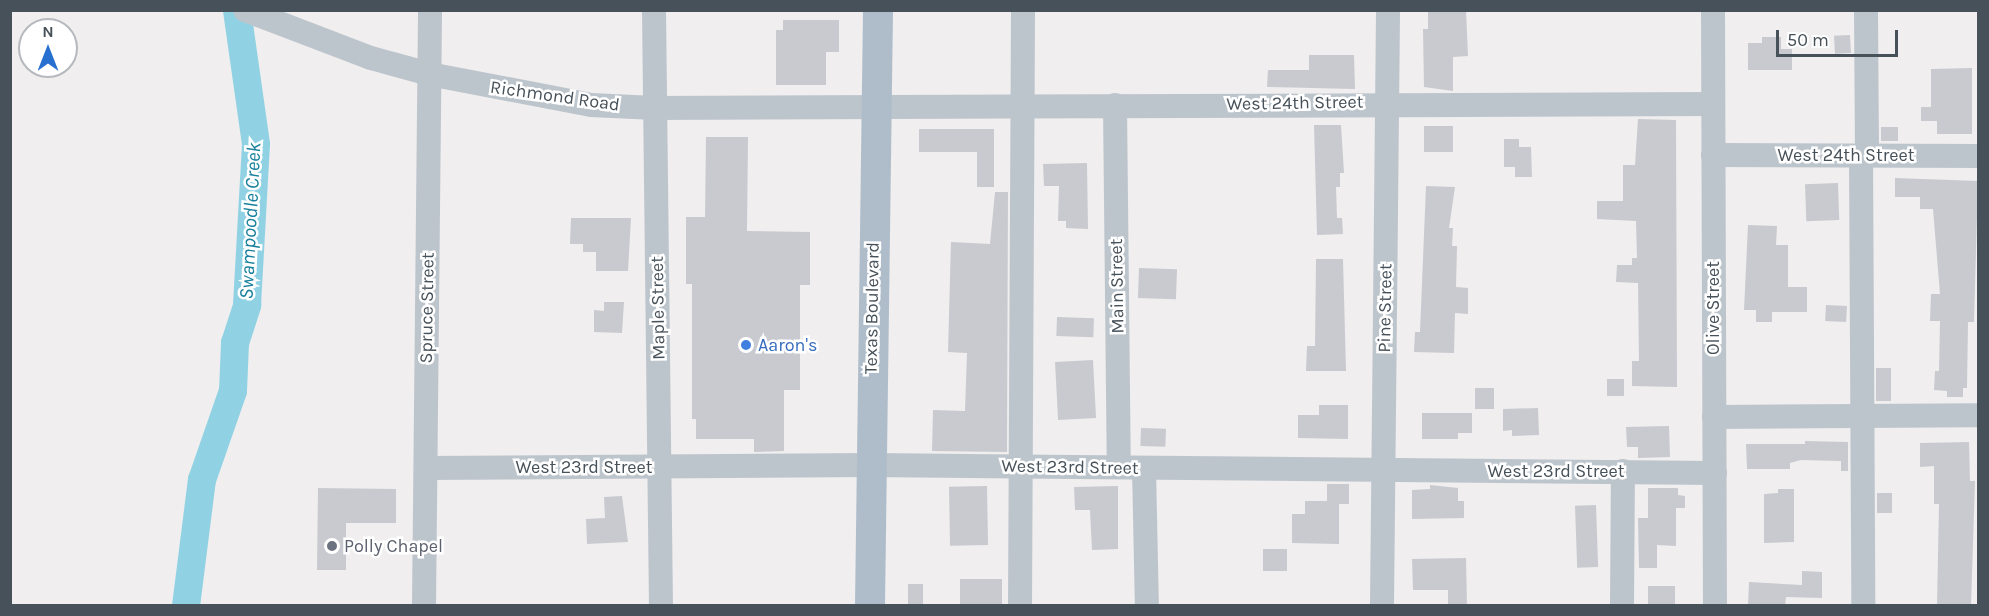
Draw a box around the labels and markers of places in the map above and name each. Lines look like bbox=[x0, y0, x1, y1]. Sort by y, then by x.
place label: Aaron's bbox=[758, 334, 817, 356]
marker: Aaron's bbox=[739, 338, 753, 352]
place label: Polly Chapel bbox=[344, 535, 443, 557]
marker: Polly Chapel bbox=[325, 539, 339, 553]

